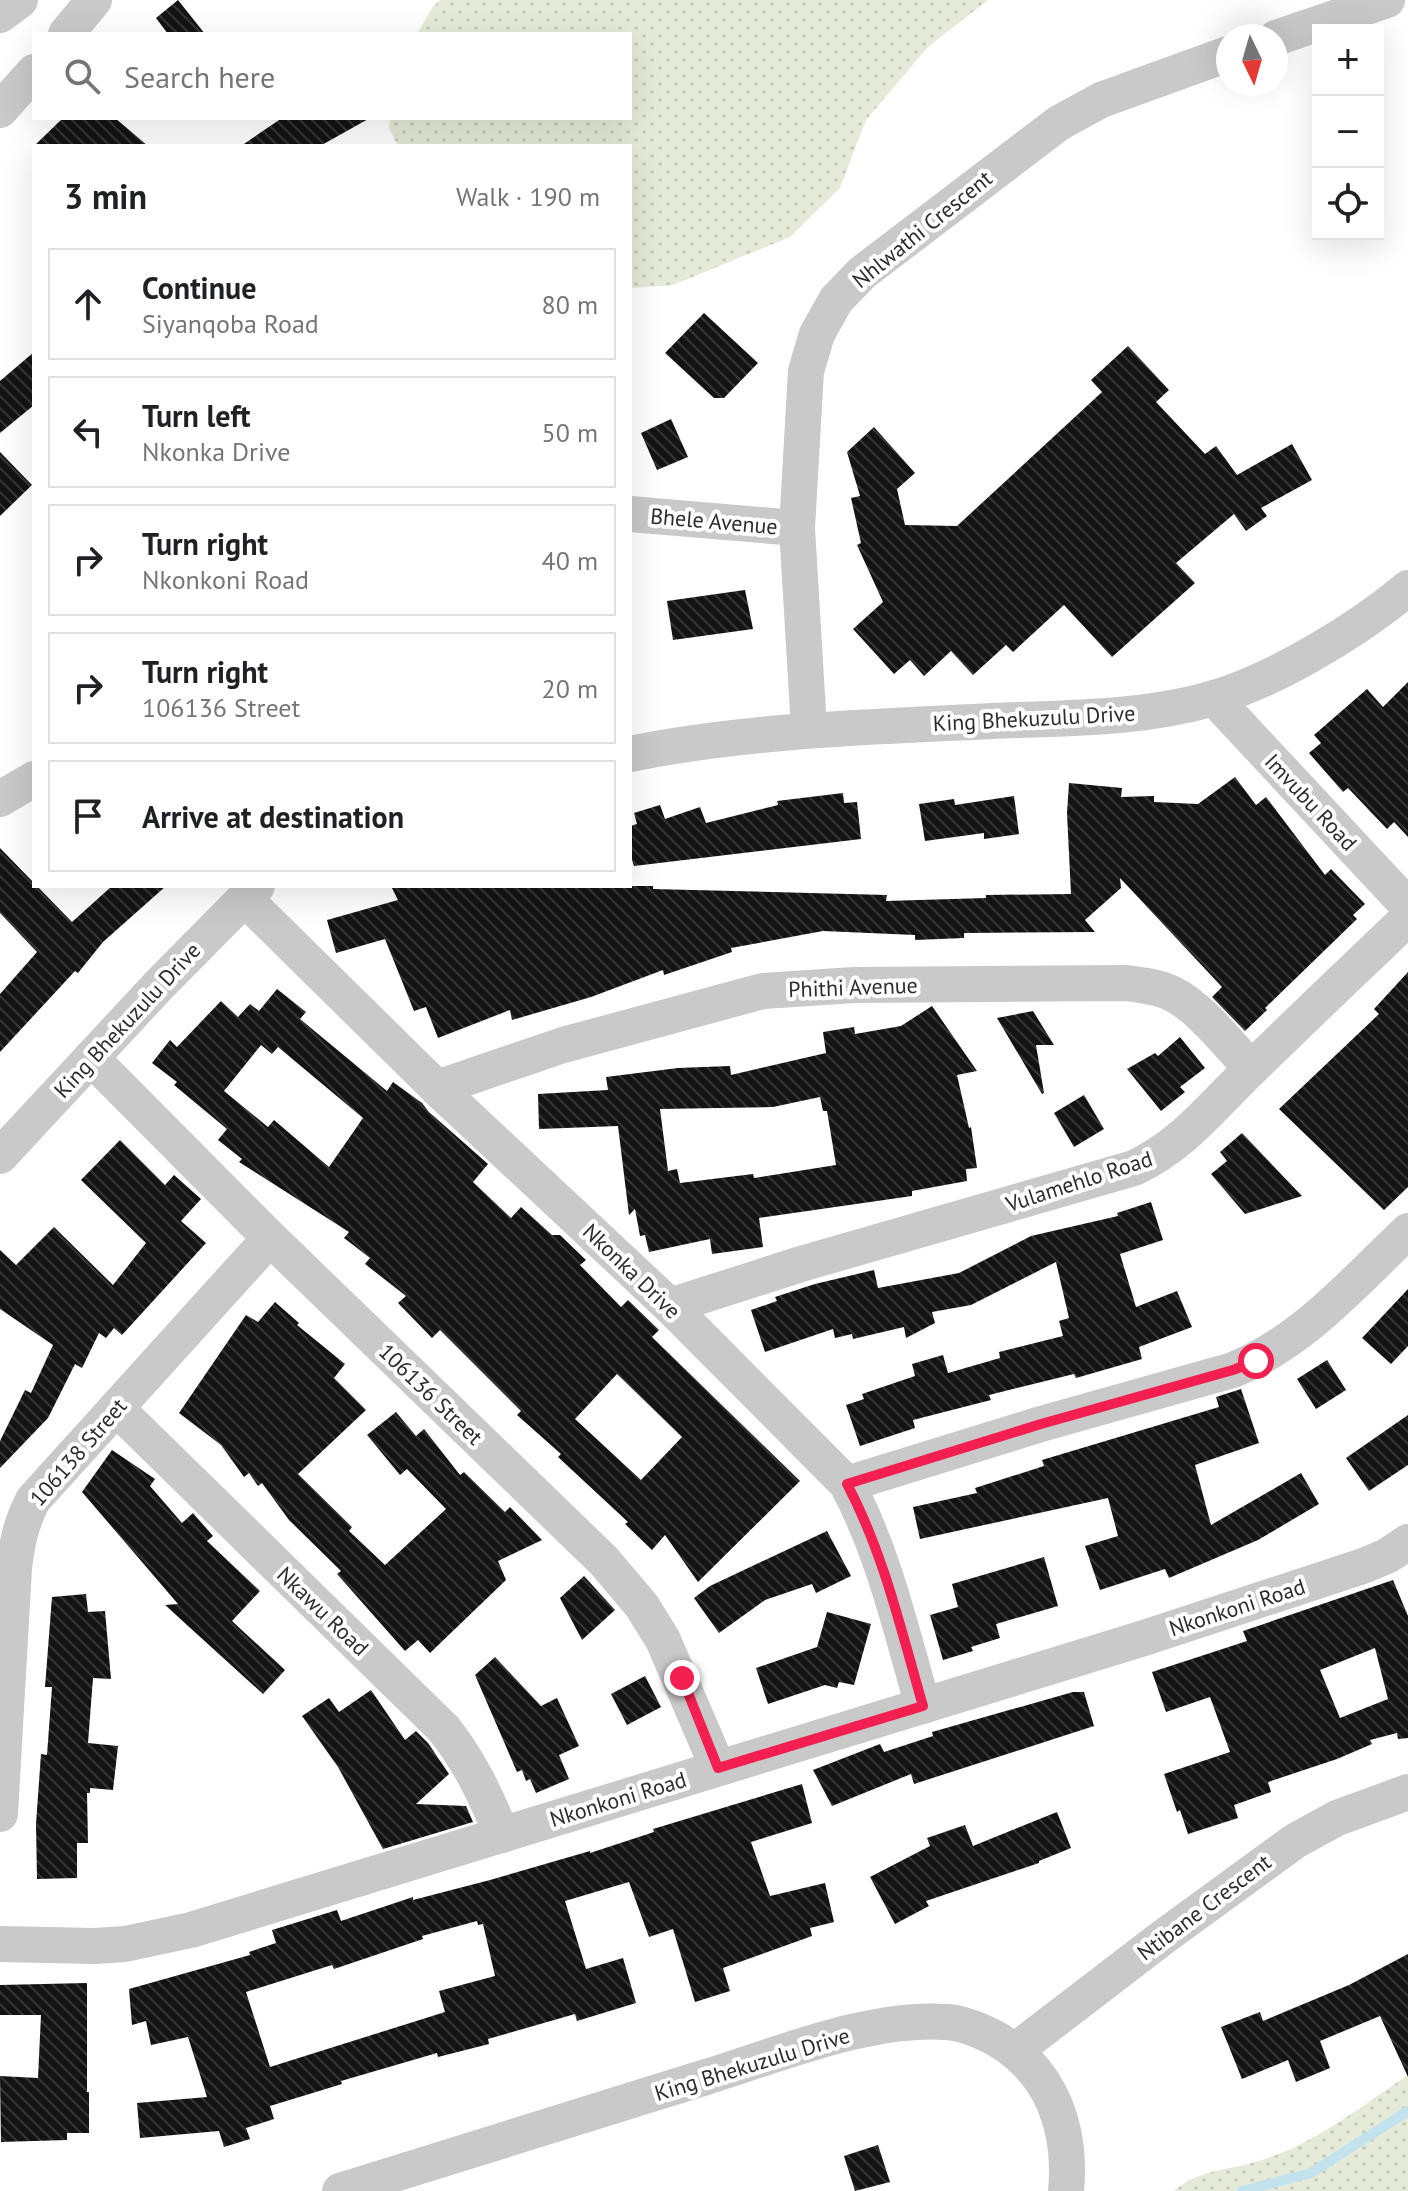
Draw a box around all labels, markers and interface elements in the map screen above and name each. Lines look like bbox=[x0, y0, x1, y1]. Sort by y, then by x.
north arrow bbox=[1216, 24, 1288, 96]
map controls bbox=[1312, 24, 1384, 240]
button: + bbox=[1312, 24, 1384, 96]
search box bbox=[32, 32, 632, 120]
icon: search bbox=[60, 54, 104, 98]
text: Search here bbox=[124, 57, 275, 96]
button: − bbox=[1312, 96, 1384, 168]
street label: Nhlwathi Crescent bbox=[846, 164, 998, 294]
button: locate bbox=[1312, 168, 1384, 240]
text: 3 min bbox=[64, 174, 147, 218]
text: Walk · 190 m bbox=[456, 180, 600, 213]
text: Continue bbox=[142, 268, 256, 307]
icon: ahead bbox=[66, 282, 110, 326]
text: 80 m bbox=[542, 288, 598, 321]
text: Siyanqoba Road bbox=[142, 307, 319, 340]
text: Turn left bbox=[142, 396, 250, 435]
icon: left bbox=[66, 410, 110, 454]
text: 50 m bbox=[542, 416, 598, 449]
text: Nkonka Drive bbox=[142, 435, 290, 468]
street label: Bhele Avenue bbox=[649, 501, 779, 541]
text: Turn right bbox=[142, 524, 268, 563]
icon: right bbox=[66, 538, 110, 582]
text: 40 m bbox=[542, 544, 598, 577]
text: Nkonkoni Road bbox=[142, 563, 309, 596]
text: Turn right bbox=[142, 652, 268, 691]
icon: right bbox=[66, 666, 110, 710]
text: 20 m bbox=[542, 672, 598, 705]
text: 106136 Street bbox=[142, 691, 300, 724]
street label: King Bhekuzulu Drive bbox=[932, 699, 1136, 737]
street label: Imvubu Road bbox=[1259, 748, 1363, 856]
icon: arrive bbox=[66, 794, 110, 838]
text: Arrive at destination bbox=[142, 797, 404, 836]
street label: King Bhekuzulu Drive bbox=[48, 936, 206, 1104]
street label: Phithi Avenue bbox=[788, 971, 918, 1003]
street label: Vulamehlo Road bbox=[1001, 1144, 1156, 1218]
street label: Nkonka Drive bbox=[577, 1217, 687, 1325]
street label: 106136 Street bbox=[373, 1337, 489, 1451]
route start bbox=[1238, 1343, 1274, 1379]
street label: 106138 Street bbox=[23, 1392, 133, 1512]
street label: Nkawu Road bbox=[271, 1560, 375, 1662]
street label: Nkonkoni Road bbox=[1165, 1572, 1309, 1642]
route end bbox=[664, 1660, 700, 1696]
street label: Nkonkoni Road bbox=[546, 1765, 690, 1833]
street label: Ntibane Crescent bbox=[1132, 1847, 1277, 1966]
street label: King Bhekuzulu Drive bbox=[651, 2021, 853, 2107]

